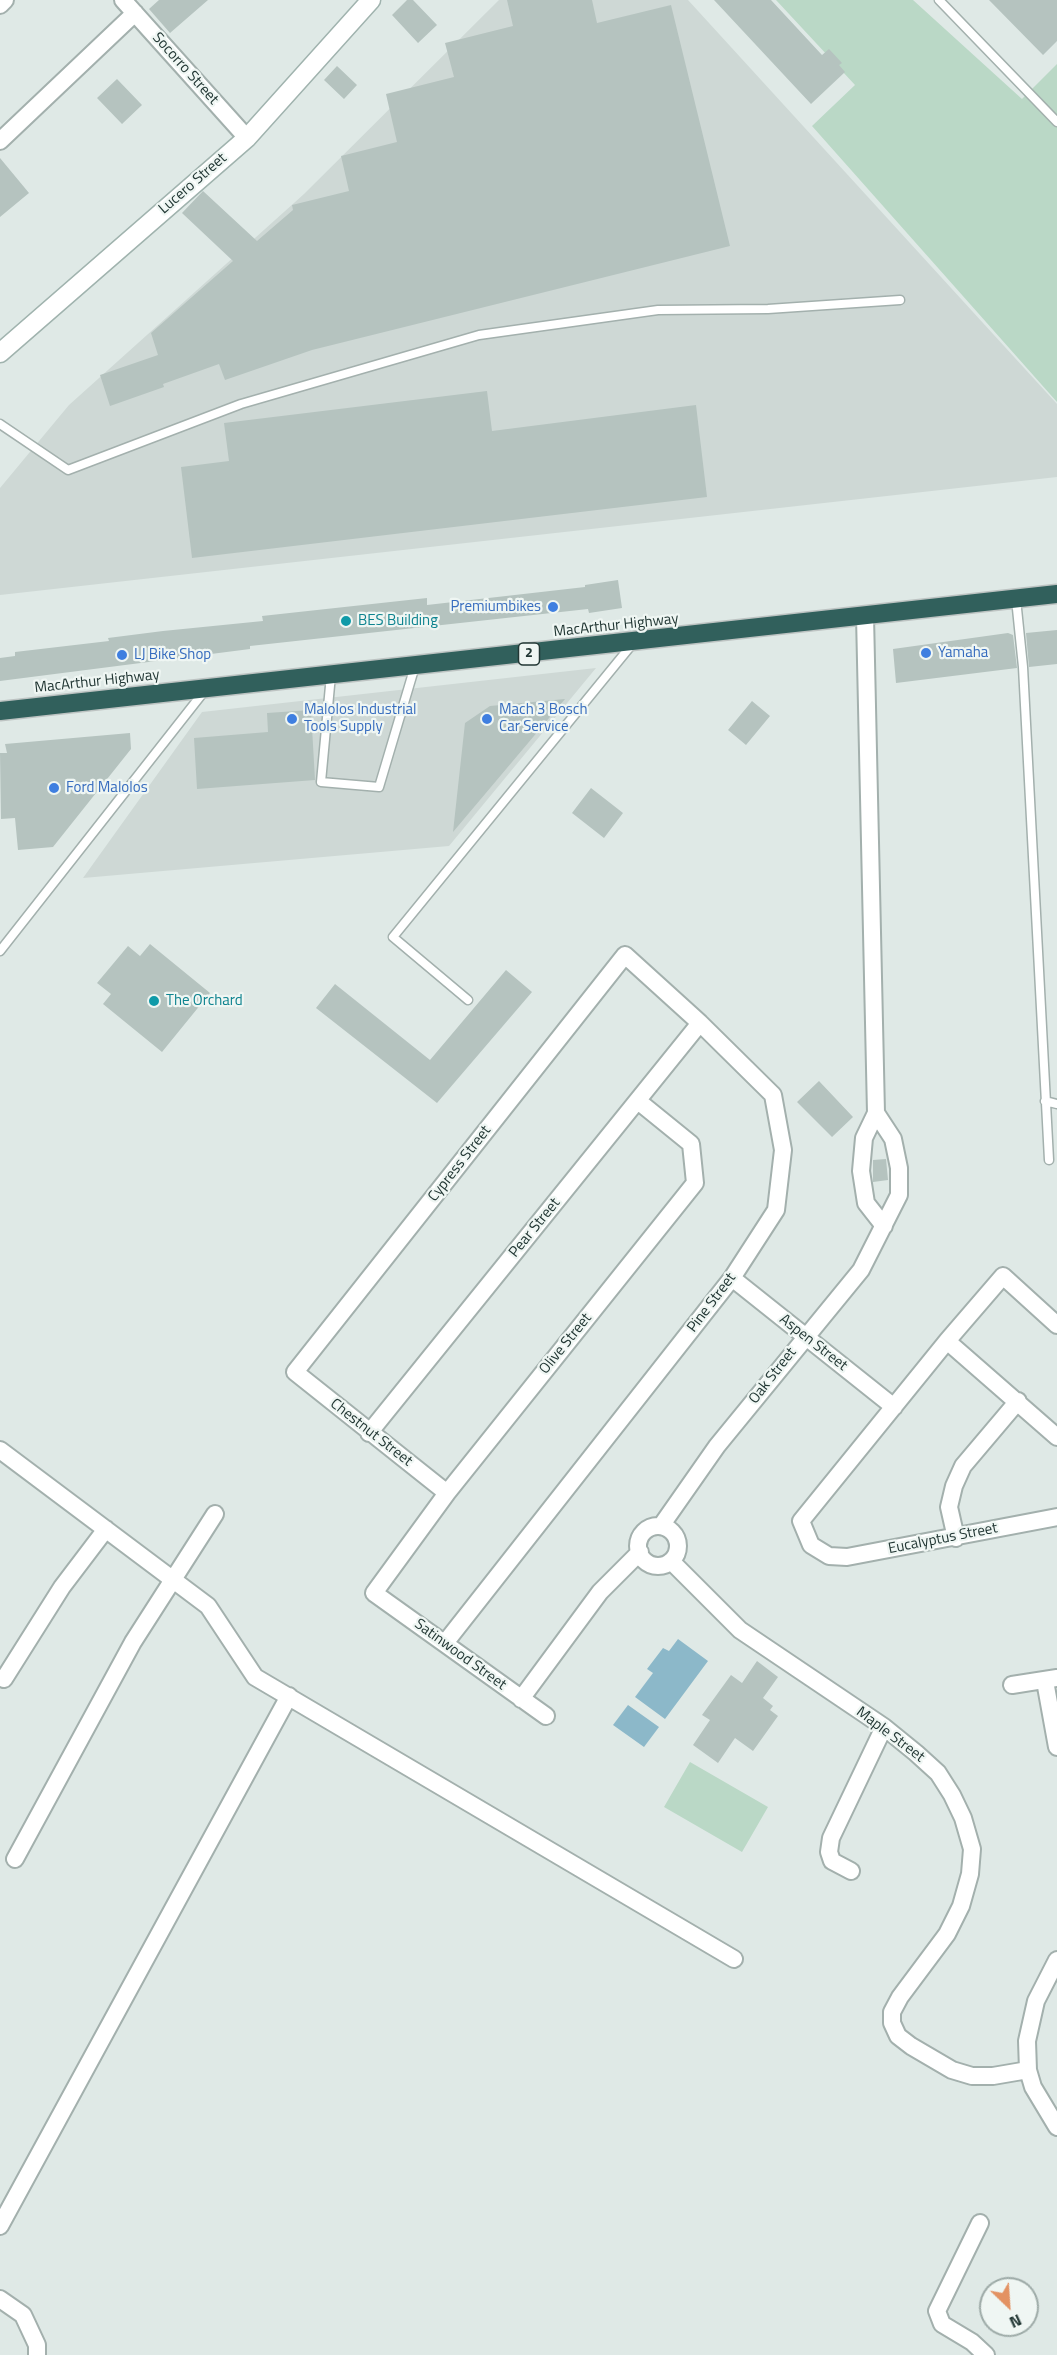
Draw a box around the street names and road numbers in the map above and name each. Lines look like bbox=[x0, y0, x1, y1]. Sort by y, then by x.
street label: Socorro Street bbox=[148, 29, 222, 109]
street label: Lucero Street bbox=[155, 150, 231, 218]
street label: MacArthur Highway bbox=[553, 610, 679, 642]
road number: 2 bbox=[518, 643, 540, 665]
street label: MacArthur Highway bbox=[34, 666, 160, 698]
street label: Cypress Street bbox=[425, 1122, 495, 1206]
street label: Pear Street bbox=[506, 1195, 564, 1261]
street label: Pine Street bbox=[684, 1270, 740, 1336]
street label: Olive Street bbox=[536, 1310, 596, 1378]
street label: Aspen Street bbox=[775, 1311, 851, 1375]
street label: Oak Street bbox=[745, 1344, 801, 1408]
street label: Chestnut Street bbox=[326, 1395, 416, 1471]
street label: Eucalyptus Street bbox=[887, 1520, 999, 1558]
street label: Satinwood Street bbox=[411, 1616, 509, 1694]
street label: Maple Street bbox=[852, 1703, 928, 1767]

